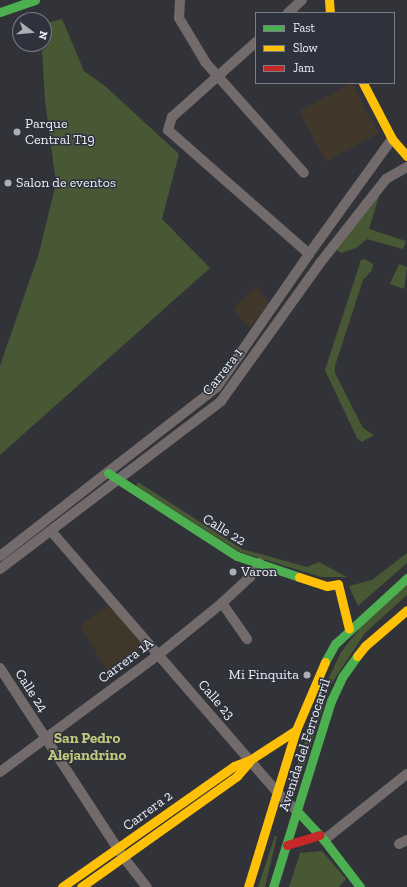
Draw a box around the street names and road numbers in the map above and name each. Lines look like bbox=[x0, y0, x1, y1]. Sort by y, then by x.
street label: Carrera 1 bbox=[199, 345, 247, 399]
street label: Calle 22 bbox=[199, 511, 249, 549]
street label: Carrera 1A bbox=[95, 635, 157, 687]
street label: Calle 24 bbox=[11, 666, 51, 716]
street label: Calle 23 bbox=[194, 677, 238, 723]
street label: Avenida del Ferrocarril bbox=[276, 677, 334, 813]
street label: Carrera 2 bbox=[120, 787, 176, 835]

